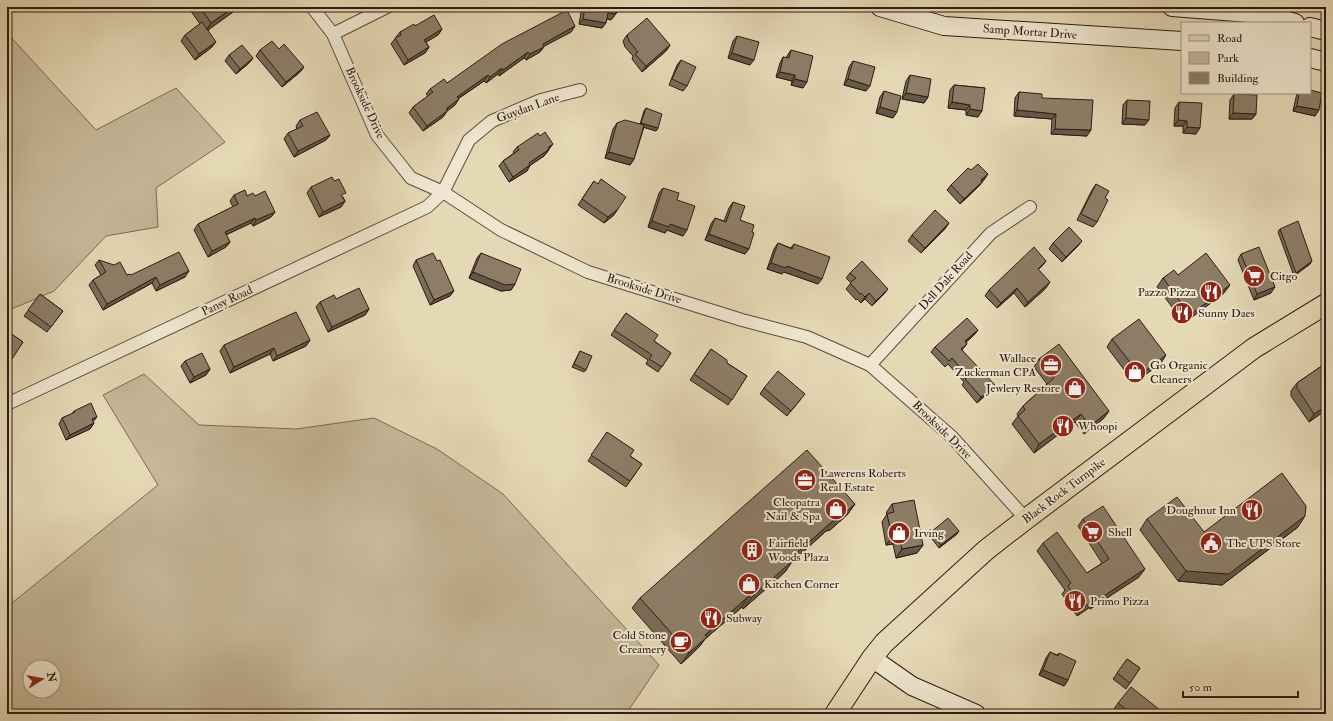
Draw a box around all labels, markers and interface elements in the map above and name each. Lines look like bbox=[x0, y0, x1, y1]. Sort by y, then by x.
street label: Samp Mortar Drive bbox=[982, 21, 1078, 43]
legend bbox=[1181, 22, 1311, 94]
text: Road bbox=[1217, 31, 1242, 46]
text: Park bbox=[1217, 51, 1239, 66]
street label: Brookside Drive bbox=[342, 65, 388, 141]
text: Building bbox=[1217, 71, 1260, 86]
street label: Guydan Lane bbox=[495, 90, 561, 126]
street label: Dell Dale Road bbox=[916, 248, 976, 313]
supermarket icon: Citgo bbox=[1241, 263, 1267, 289]
place label: Citgo bbox=[1270, 269, 1298, 284]
street label: Brookside Drive bbox=[605, 270, 683, 308]
restaurant icon: Pazzo Pizza bbox=[1198, 279, 1224, 305]
street label: Pansy Road bbox=[199, 283, 255, 319]
place label: Pazzo Pizza bbox=[1138, 285, 1197, 300]
restaurant icon: Sunny Daes bbox=[1169, 300, 1195, 326]
place label: Sunny Daes bbox=[1198, 306, 1255, 321]
place label: Wallace Zuckerman CPA bbox=[955, 351, 1036, 380]
office icon: Wallace Zuckerman CPA bbox=[1038, 352, 1064, 378]
place label: Go Organic Cleaners bbox=[1150, 358, 1208, 387]
shop icon: Go Organic Cleaners bbox=[1122, 359, 1148, 385]
shop icon: Jewlery Restore bbox=[1062, 375, 1088, 401]
place label: Jewlery Restore bbox=[985, 381, 1060, 396]
street label: Brookside Drive bbox=[909, 398, 975, 462]
restaurant icon: Whoopi bbox=[1050, 413, 1076, 439]
place label: Whoopi bbox=[1077, 419, 1117, 434]
street label: Black Rock Turnpike bbox=[1019, 455, 1109, 527]
place label: Lawerens Roberts Real Estate bbox=[820, 466, 906, 495]
office icon: Lawerens Roberts Real Estate bbox=[792, 467, 818, 493]
place label: Cleopatra Nail & Spa bbox=[766, 495, 821, 524]
shop icon: Cleopatra Nail & Spa bbox=[823, 496, 849, 522]
restaurant icon: Doughnut Inn bbox=[1239, 497, 1265, 523]
place label: Doughnut Inn bbox=[1166, 503, 1236, 518]
supermarket icon: Shell bbox=[1079, 519, 1105, 545]
shop icon: Irving bbox=[886, 520, 912, 546]
place label: Shell bbox=[1108, 525, 1132, 540]
place label: Irving bbox=[914, 526, 945, 541]
public building icon: The UPS Store bbox=[1198, 530, 1224, 556]
place label: Fairfield Woods Plaza bbox=[767, 536, 830, 565]
place label: The UPS Store bbox=[1226, 536, 1301, 551]
building icon: Fairfield Woods Plaza bbox=[739, 537, 765, 563]
shop icon: Kitchen Corner bbox=[736, 571, 762, 597]
place label: Kitchen Corner bbox=[764, 577, 839, 592]
restaurant icon: Primo Pizza bbox=[1062, 588, 1088, 614]
place label: Primo Pizza bbox=[1090, 594, 1150, 609]
restaurant icon: Subway bbox=[698, 605, 724, 631]
place label: Subway bbox=[726, 611, 763, 626]
place label: Cold Stone Creamery bbox=[613, 628, 667, 657]
cafe icon: Cold Stone Creamery bbox=[668, 629, 694, 655]
north arrow bbox=[22, 659, 62, 699]
text: N bbox=[44, 670, 59, 684]
scale bar bbox=[1183, 673, 1298, 699]
text: 50 m bbox=[1189, 680, 1213, 695]

